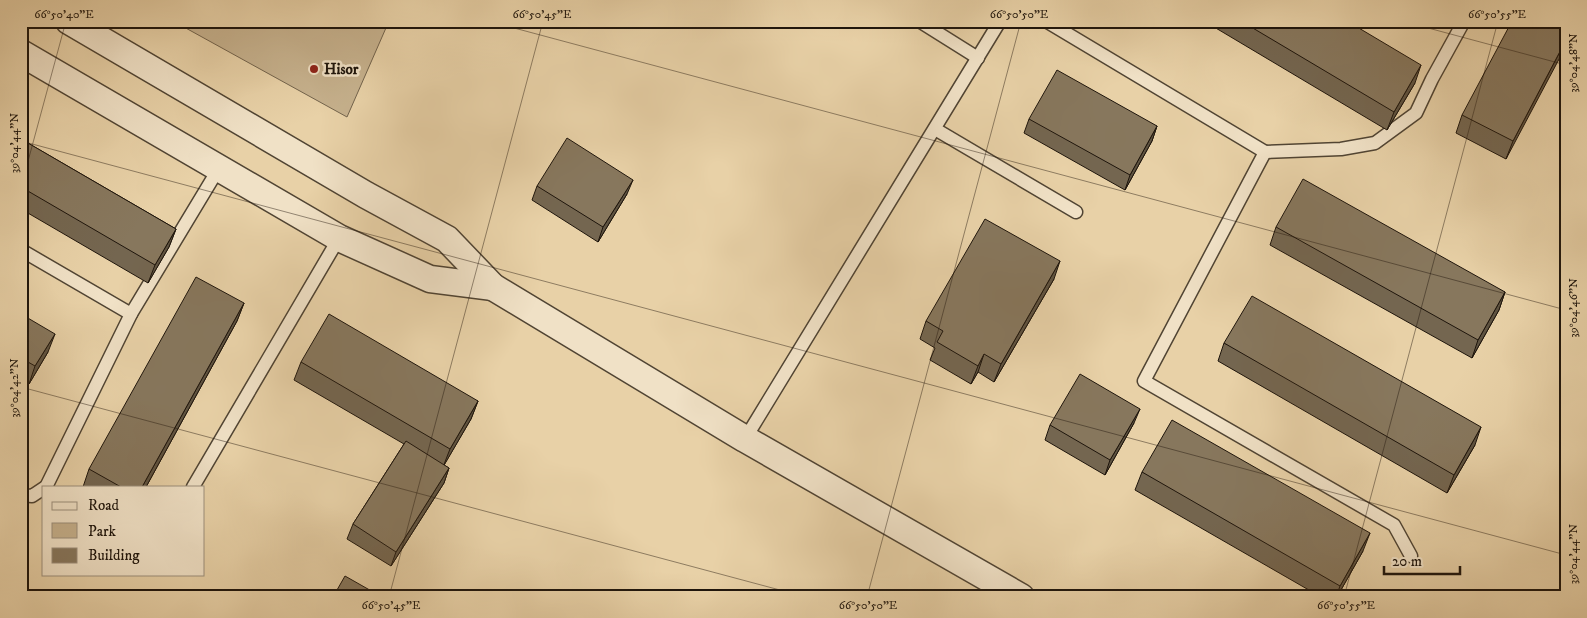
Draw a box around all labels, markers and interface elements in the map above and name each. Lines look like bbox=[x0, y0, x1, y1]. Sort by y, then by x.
text: 66°50'40"E bbox=[34, 7, 94, 22]
text: 66°50'45"E bbox=[512, 7, 572, 22]
text: 66°50'50"E bbox=[990, 7, 1049, 22]
text: 66°50'55"E bbox=[1468, 7, 1527, 22]
text: 39°04'48"N bbox=[1566, 33, 1581, 93]
place label: Hisor bbox=[324, 60, 359, 79]
marker: Hisor bbox=[308, 63, 320, 75]
text: 39°04'44"N bbox=[7, 113, 22, 173]
text: 39°04'46"N bbox=[1566, 278, 1581, 338]
text: 39°04'42"N bbox=[7, 358, 22, 418]
legend bbox=[42, 486, 205, 576]
text: Road bbox=[88, 496, 120, 515]
text: Park bbox=[88, 522, 117, 541]
text: 39°04'44"N bbox=[1566, 524, 1581, 584]
scale bar bbox=[1384, 543, 1461, 575]
text: Building bbox=[88, 546, 140, 565]
text: 20 m bbox=[1392, 552, 1422, 571]
text: 66°50'45"E bbox=[361, 598, 421, 613]
text: 66°50'50"E bbox=[839, 598, 898, 613]
text: 66°50'55"E bbox=[1317, 598, 1376, 613]

